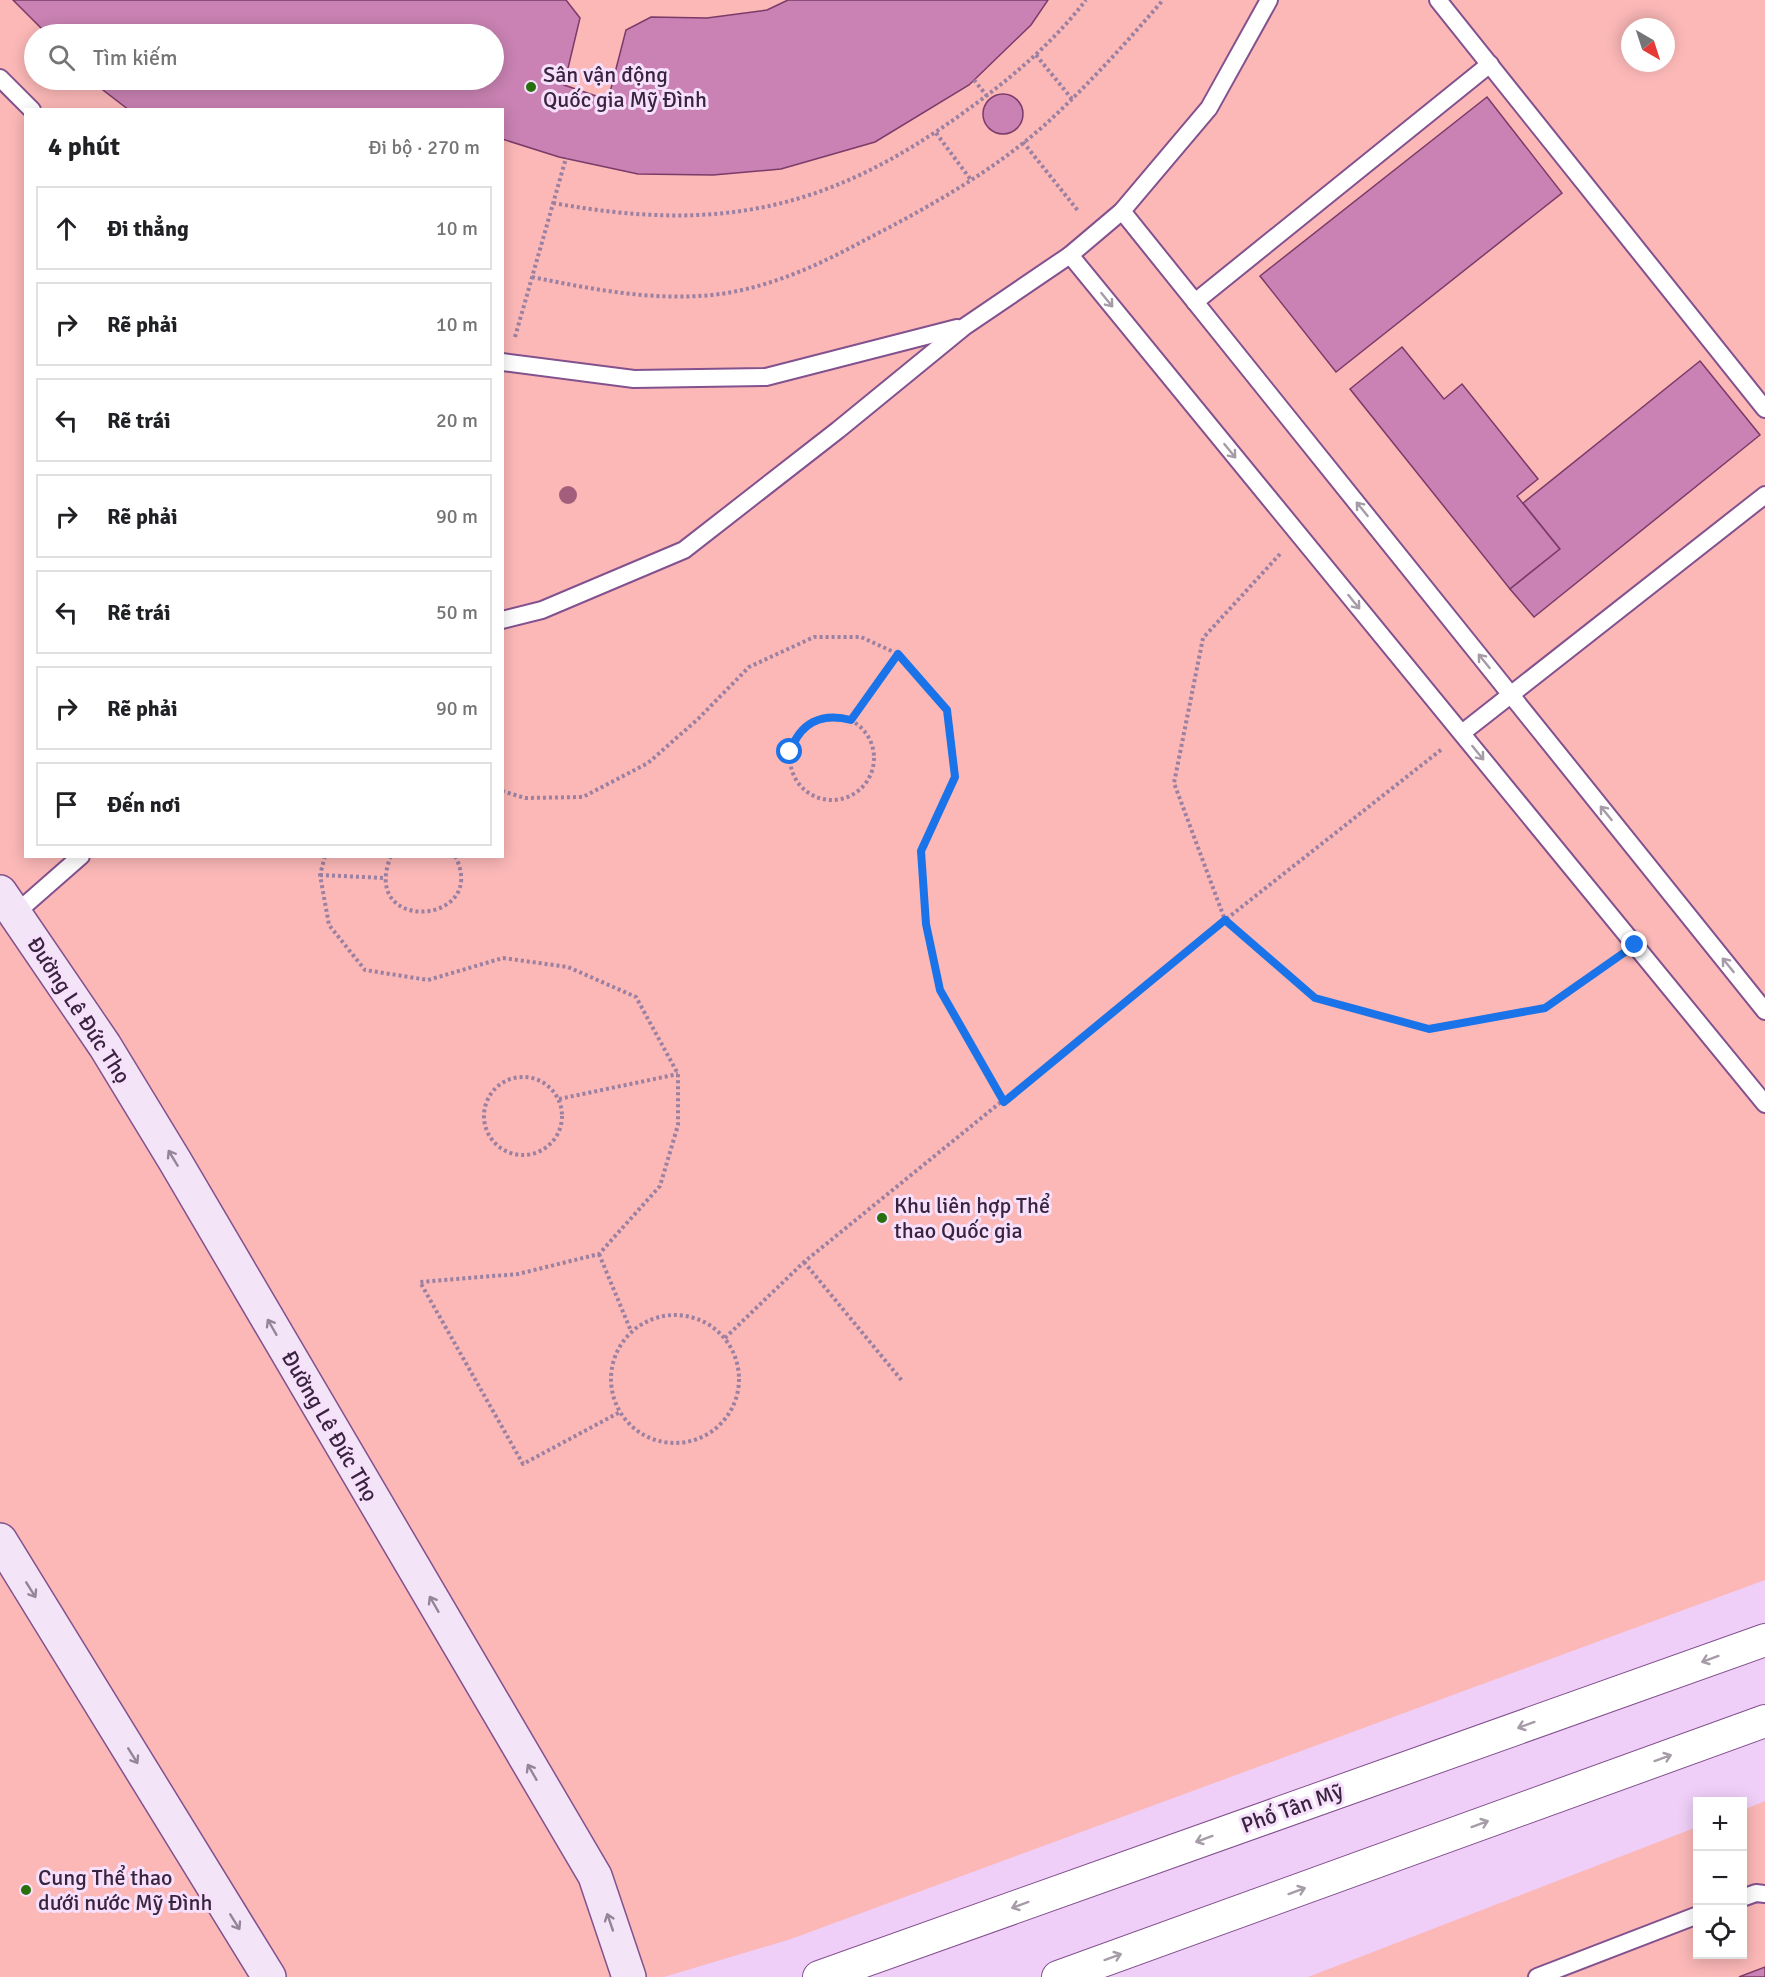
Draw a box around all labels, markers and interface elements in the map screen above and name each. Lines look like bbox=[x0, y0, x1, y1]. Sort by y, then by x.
north arrow bbox=[1621, 18, 1675, 72]
search box bbox=[24, 24, 504, 90]
icon: search bbox=[45, 41, 78, 74]
text: Tìm kiếm bbox=[93, 44, 178, 71]
place label: Sân vận động Quốc gia Mỹ Đình bbox=[543, 61, 707, 113]
marker: Sân vận động Quốc gia Mỹ Đình bbox=[524, 80, 538, 94]
text: 4 phút bbox=[48, 131, 120, 163]
text: Đi bộ · 270 m bbox=[368, 135, 480, 160]
icon: ahead bbox=[50, 212, 83, 245]
text: Đi thẳng bbox=[107, 215, 189, 242]
text: 10 m bbox=[436, 216, 478, 241]
one-way arrow bbox=[1100, 292, 1114, 307]
icon: right bbox=[50, 308, 83, 341]
text: Rẽ phải bbox=[107, 311, 178, 338]
text: 10 m bbox=[436, 312, 478, 337]
icon: left bbox=[50, 404, 83, 437]
text: Rẽ trái bbox=[107, 407, 171, 434]
text: 20 m bbox=[436, 408, 478, 433]
one-way arrow bbox=[1224, 443, 1237, 459]
icon: right bbox=[50, 500, 83, 533]
one-way arrow bbox=[1355, 501, 1368, 517]
text: Rẽ phải bbox=[107, 503, 178, 530]
text: 90 m bbox=[436, 504, 478, 529]
one-way arrow bbox=[1347, 594, 1361, 609]
icon: left bbox=[50, 596, 83, 629]
text: Rẽ trái bbox=[107, 599, 171, 626]
text: 50 m bbox=[436, 600, 478, 625]
one-way arrow bbox=[1477, 653, 1490, 669]
icon: right bbox=[50, 692, 83, 725]
text: Rẽ phải bbox=[107, 695, 178, 722]
text: 90 m bbox=[436, 696, 478, 721]
route start bbox=[776, 738, 802, 764]
one-way arrow bbox=[1471, 745, 1484, 761]
icon: arrive bbox=[50, 788, 83, 821]
text: Đến nơi bbox=[107, 791, 181, 818]
one-way arrow bbox=[1599, 806, 1613, 821]
route end bbox=[1621, 931, 1647, 957]
street label: Đường Lê Đức Thọ bbox=[22, 932, 136, 1088]
one-way arrow bbox=[1722, 957, 1735, 973]
one-way arrow bbox=[167, 1150, 179, 1167]
place label: Khu liên hợp Thể thao Quốc gia bbox=[894, 1192, 1050, 1244]
marker: Khu liên hợp Thể thao Quốc gia bbox=[875, 1211, 889, 1225]
one-way arrow bbox=[266, 1319, 278, 1336]
street label: Đường Lê Đức Thọ bbox=[276, 1346, 384, 1506]
one-way arrow bbox=[25, 1581, 37, 1598]
one-way arrow bbox=[428, 1596, 440, 1613]
one-way arrow bbox=[1701, 1655, 1720, 1666]
one-way arrow bbox=[1517, 1720, 1536, 1731]
one-way arrow bbox=[127, 1747, 139, 1764]
one-way arrow bbox=[1653, 1752, 1672, 1763]
one-way arrow bbox=[526, 1764, 538, 1781]
street label: Phố Tân Mỹ bbox=[1237, 1777, 1347, 1839]
map controls bbox=[1693, 1797, 1747, 1959]
button: + bbox=[1693, 1797, 1747, 1851]
one-way arrow bbox=[1470, 1818, 1489, 1829]
one-way arrow bbox=[1195, 1835, 1214, 1846]
button: − bbox=[1693, 1851, 1747, 1905]
place label: Cung Thể thao dưới nước Mỹ Đình bbox=[38, 1864, 212, 1916]
marker: Cung Thể thao dưới nước Mỹ Đình bbox=[19, 1883, 33, 1897]
one-way arrow bbox=[1287, 1884, 1305, 1895]
one-way arrow bbox=[1011, 1900, 1030, 1911]
button: locate bbox=[1693, 1905, 1747, 1959]
one-way arrow bbox=[230, 1913, 242, 1930]
one-way arrow bbox=[604, 1913, 615, 1932]
one-way arrow bbox=[1103, 1951, 1122, 1962]

